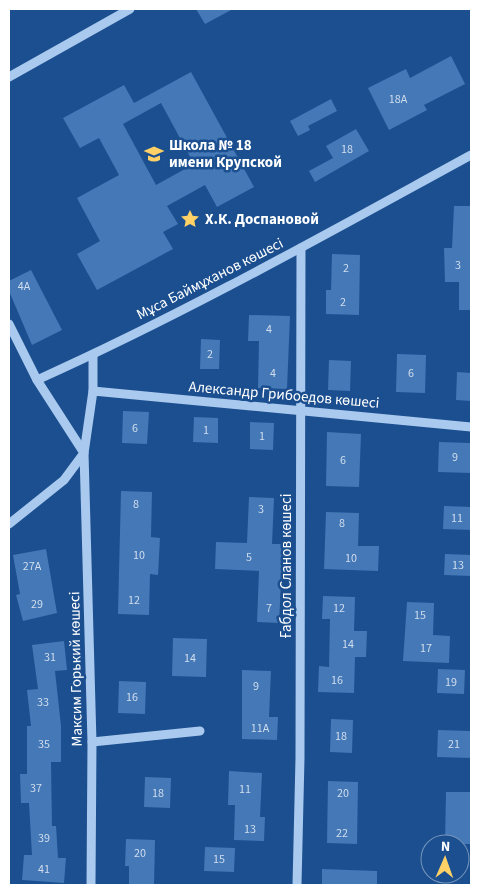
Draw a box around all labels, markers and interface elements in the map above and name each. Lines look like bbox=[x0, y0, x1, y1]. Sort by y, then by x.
house number: 18А bbox=[389, 91, 408, 108]
place label: Школа № 18 имени Крупской bbox=[169, 135, 282, 173]
house number: 18 bbox=[341, 141, 353, 158]
school or university icon: Школа № 18 имени Крупской bbox=[143, 143, 165, 165]
place icon: Х.К. Доспановой bbox=[179, 208, 201, 230]
place label: Х.К. Доспановой bbox=[205, 209, 319, 230]
street label: Мұса Баймұханов көшесі bbox=[133, 233, 287, 325]
house number: 3 bbox=[455, 257, 461, 274]
house number: 2 bbox=[343, 260, 349, 277]
house number: 4А bbox=[18, 278, 31, 295]
house number: 2 bbox=[340, 294, 346, 311]
house number: 4 bbox=[266, 321, 272, 338]
house number: 2 bbox=[207, 346, 213, 363]
house number: 4 bbox=[270, 365, 276, 382]
house number: 6 bbox=[408, 365, 414, 382]
street label: Александр Грибоедов көшесі bbox=[188, 376, 380, 414]
house number: 6 bbox=[132, 420, 138, 437]
house number: 1 bbox=[203, 422, 209, 439]
house number: 1 bbox=[259, 428, 265, 445]
house number: 9 bbox=[452, 449, 458, 466]
house number: 6 bbox=[340, 452, 346, 469]
street label: Ғабдол Сланов көшесі bbox=[276, 493, 297, 639]
house number: 8 bbox=[133, 496, 139, 513]
house number: 3 bbox=[258, 501, 264, 518]
house number: 11 bbox=[451, 510, 463, 527]
house number: 8 bbox=[339, 515, 345, 532]
house number: 10 bbox=[133, 547, 145, 564]
house number: 5 bbox=[246, 549, 252, 566]
house number: 10 bbox=[345, 550, 357, 567]
house number: 13 bbox=[452, 557, 464, 574]
house number: 27А bbox=[23, 558, 42, 575]
street label: Максим Горький көшесі bbox=[64, 591, 88, 747]
house number: 12 bbox=[128, 592, 140, 609]
house number: 29 bbox=[31, 596, 43, 613]
house number: 7 bbox=[266, 600, 272, 617]
house number: 12 bbox=[333, 600, 345, 617]
house number: 15 bbox=[414, 607, 426, 624]
house number: 14 bbox=[342, 636, 354, 653]
house number: 17 bbox=[420, 640, 432, 657]
house number: 31 bbox=[44, 649, 56, 666]
house number: 14 bbox=[184, 650, 196, 667]
house number: 16 bbox=[331, 672, 343, 689]
house number: 19 bbox=[445, 674, 457, 691]
house number: 9 bbox=[253, 678, 259, 695]
house number: 16 bbox=[126, 689, 138, 706]
house number: 33 bbox=[37, 694, 49, 711]
house number: 11А bbox=[251, 720, 270, 737]
house number: 18 bbox=[335, 728, 347, 745]
house number: 35 bbox=[38, 736, 50, 753]
house number: 21 bbox=[448, 736, 460, 753]
house number: 37 bbox=[30, 780, 42, 797]
house number: 11 bbox=[239, 781, 251, 798]
house number: 18 bbox=[152, 785, 164, 802]
house number: 20 bbox=[337, 785, 349, 802]
house number: 13 bbox=[244, 821, 256, 838]
house number: 22 bbox=[336, 825, 348, 842]
house number: 39 bbox=[38, 830, 50, 847]
north arrow bbox=[420, 834, 470, 884]
text: N bbox=[440, 837, 450, 857]
house number: 20 bbox=[134, 845, 146, 862]
house number: 15 bbox=[213, 851, 225, 868]
house number: 41 bbox=[38, 861, 50, 878]

